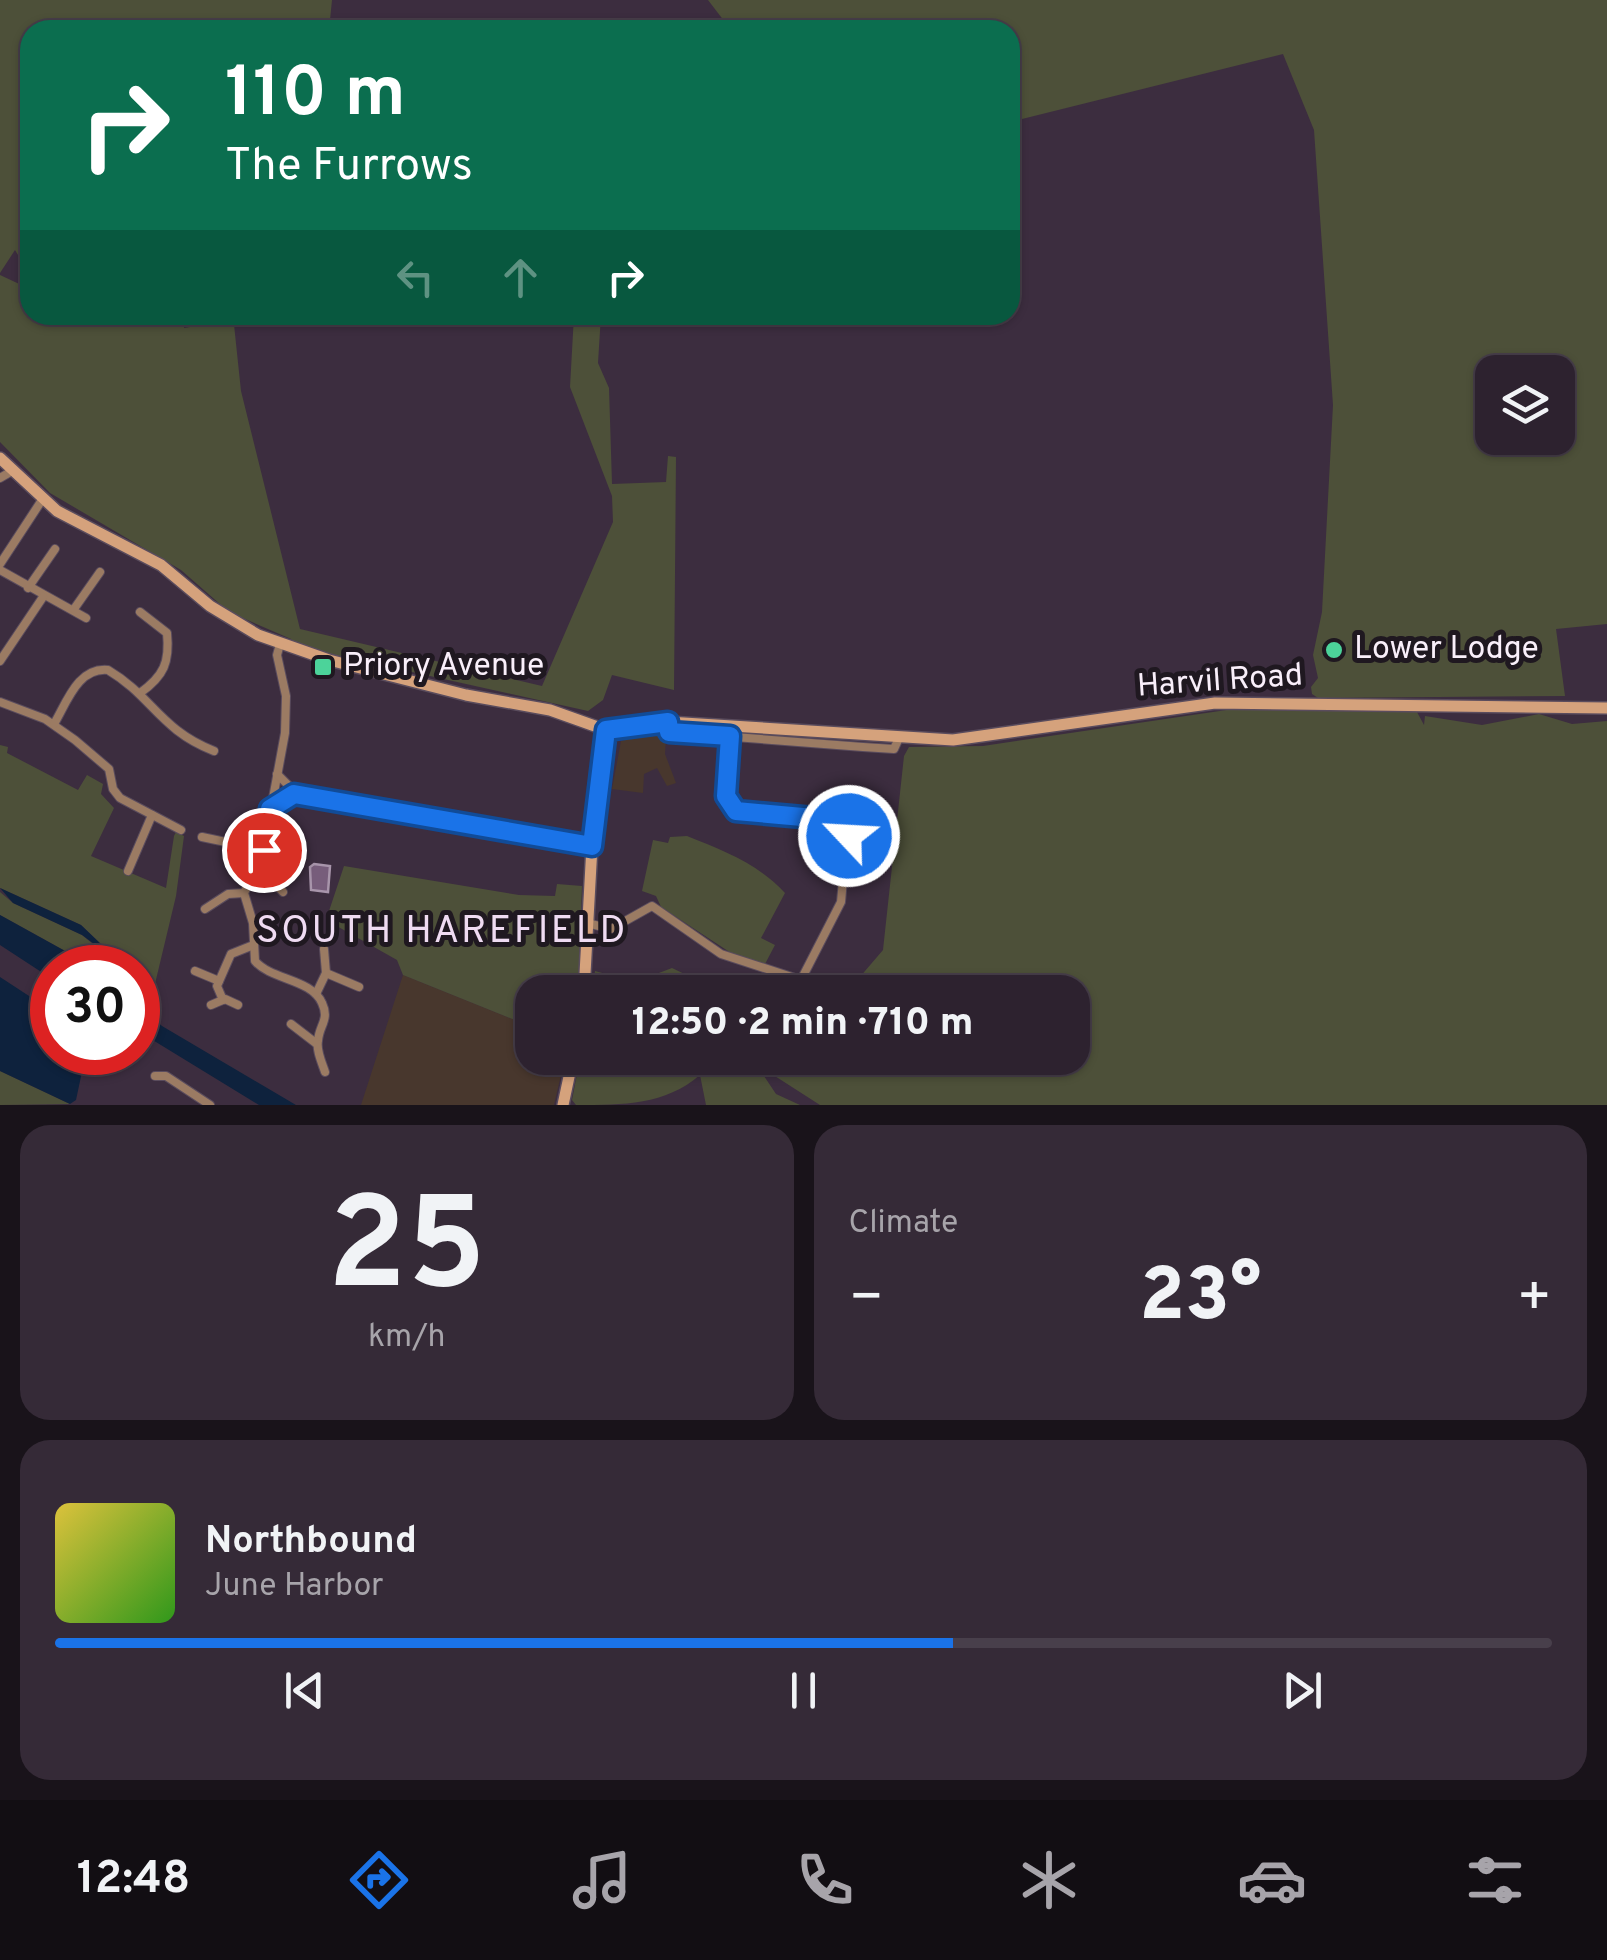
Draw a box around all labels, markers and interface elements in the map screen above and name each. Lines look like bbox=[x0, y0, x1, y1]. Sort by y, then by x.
text: 110 m bbox=[225, 52, 406, 141]
icon: right bbox=[60, 60, 190, 190]
text: The Furrows bbox=[225, 139, 473, 196]
icon: left bbox=[388, 250, 443, 305]
icon: ahead bbox=[493, 250, 548, 305]
icon: right bbox=[598, 250, 653, 305]
map controls bbox=[1475, 355, 1575, 455]
button: layers bbox=[1475, 355, 1575, 455]
place label: Lower Lodge bbox=[1354, 630, 1539, 670]
marker: Lower Lodge bbox=[1323, 639, 1345, 661]
place label: Priory Avenue bbox=[343, 647, 544, 687]
marker: Priory Avenue bbox=[312, 656, 334, 678]
street label: Harvil Road bbox=[1136, 656, 1304, 708]
position arrow bbox=[797, 784, 901, 888]
pin bbox=[222, 808, 307, 893]
icon: arrive bbox=[237, 823, 292, 878]
district label: SOUTH HAREFIELD bbox=[256, 908, 628, 957]
speed limit sign: 30 bbox=[30, 945, 160, 1075]
text: 12:50 · 2 min · 710 m bbox=[632, 1000, 973, 1049]
text: 25 bbox=[327, 1170, 486, 1335]
text: Climate bbox=[849, 1204, 958, 1244]
text: 23° bbox=[1139, 1252, 1261, 1347]
text: − bbox=[849, 1265, 884, 1335]
text: + bbox=[1517, 1265, 1552, 1335]
text: km/h bbox=[368, 1318, 446, 1358]
text: Northbound bbox=[205, 1518, 417, 1567]
text: June Harbor bbox=[205, 1567, 384, 1607]
icon: previous bbox=[277, 1663, 332, 1718]
icon: pause bbox=[776, 1663, 831, 1718]
icon: next bbox=[1275, 1663, 1330, 1718]
icon: directions bbox=[344, 1845, 414, 1915]
icon: music bbox=[567, 1845, 637, 1915]
icon: phone bbox=[790, 1845, 860, 1915]
icon: climate bbox=[1014, 1845, 1084, 1915]
icon: car bbox=[1237, 1845, 1307, 1915]
icon: filters bbox=[1460, 1845, 1530, 1915]
text: 12:48 bbox=[77, 1852, 190, 1909]

